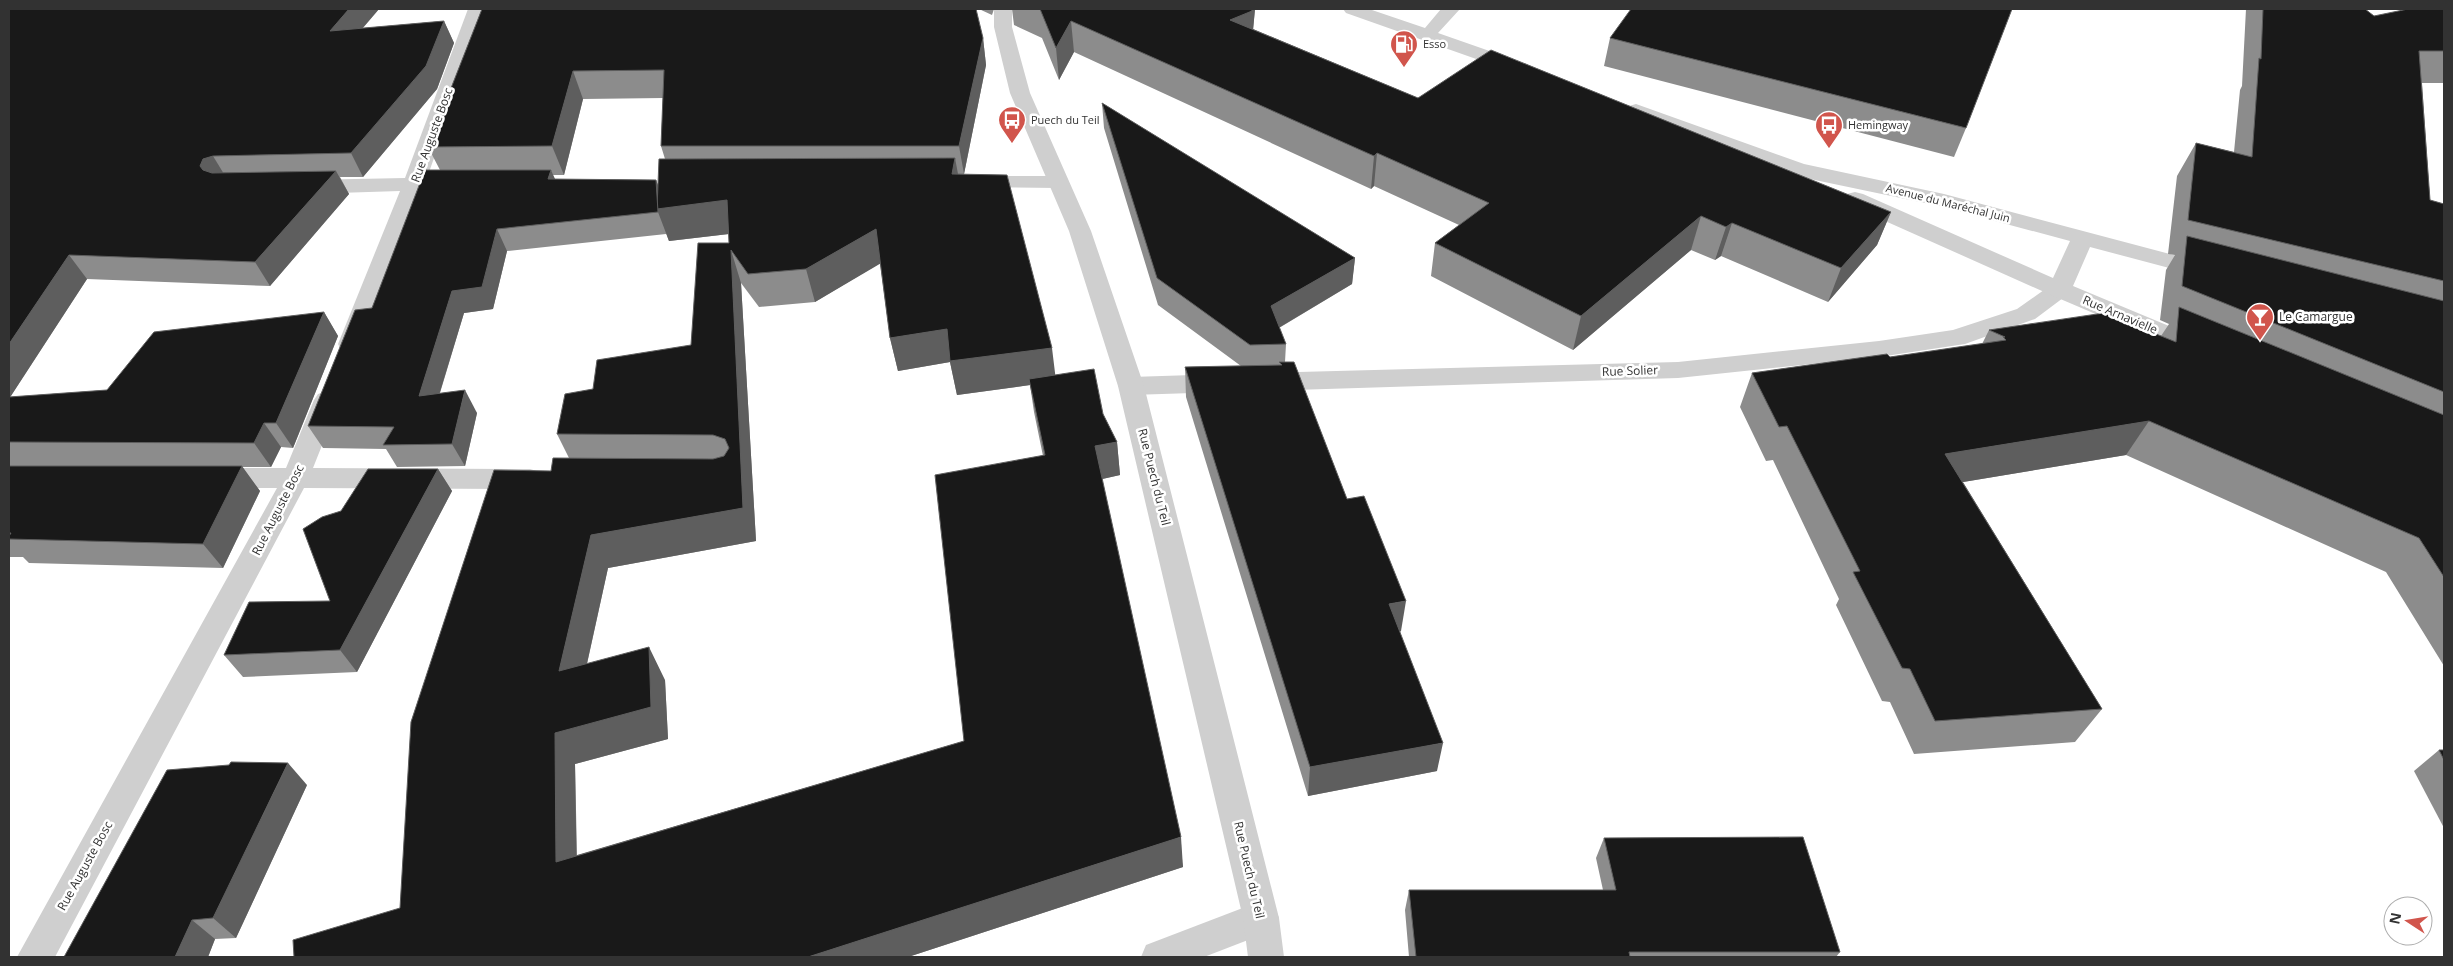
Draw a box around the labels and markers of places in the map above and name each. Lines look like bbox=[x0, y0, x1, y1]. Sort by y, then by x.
fuel station icon: Esso bbox=[1389, 29, 1419, 68]
place label: Esso bbox=[1423, 36, 1447, 51]
bus stop icon: Puech du Teil bbox=[997, 105, 1027, 144]
bus stop icon: Hemingway bbox=[1814, 110, 1844, 149]
place label: Puech du Teil bbox=[1031, 112, 1100, 127]
place label: Hemingway bbox=[1848, 117, 1909, 132]
bar icon: Le Camargue bbox=[2245, 302, 2275, 341]
place label: Le Camargue bbox=[2279, 308, 2353, 325]

